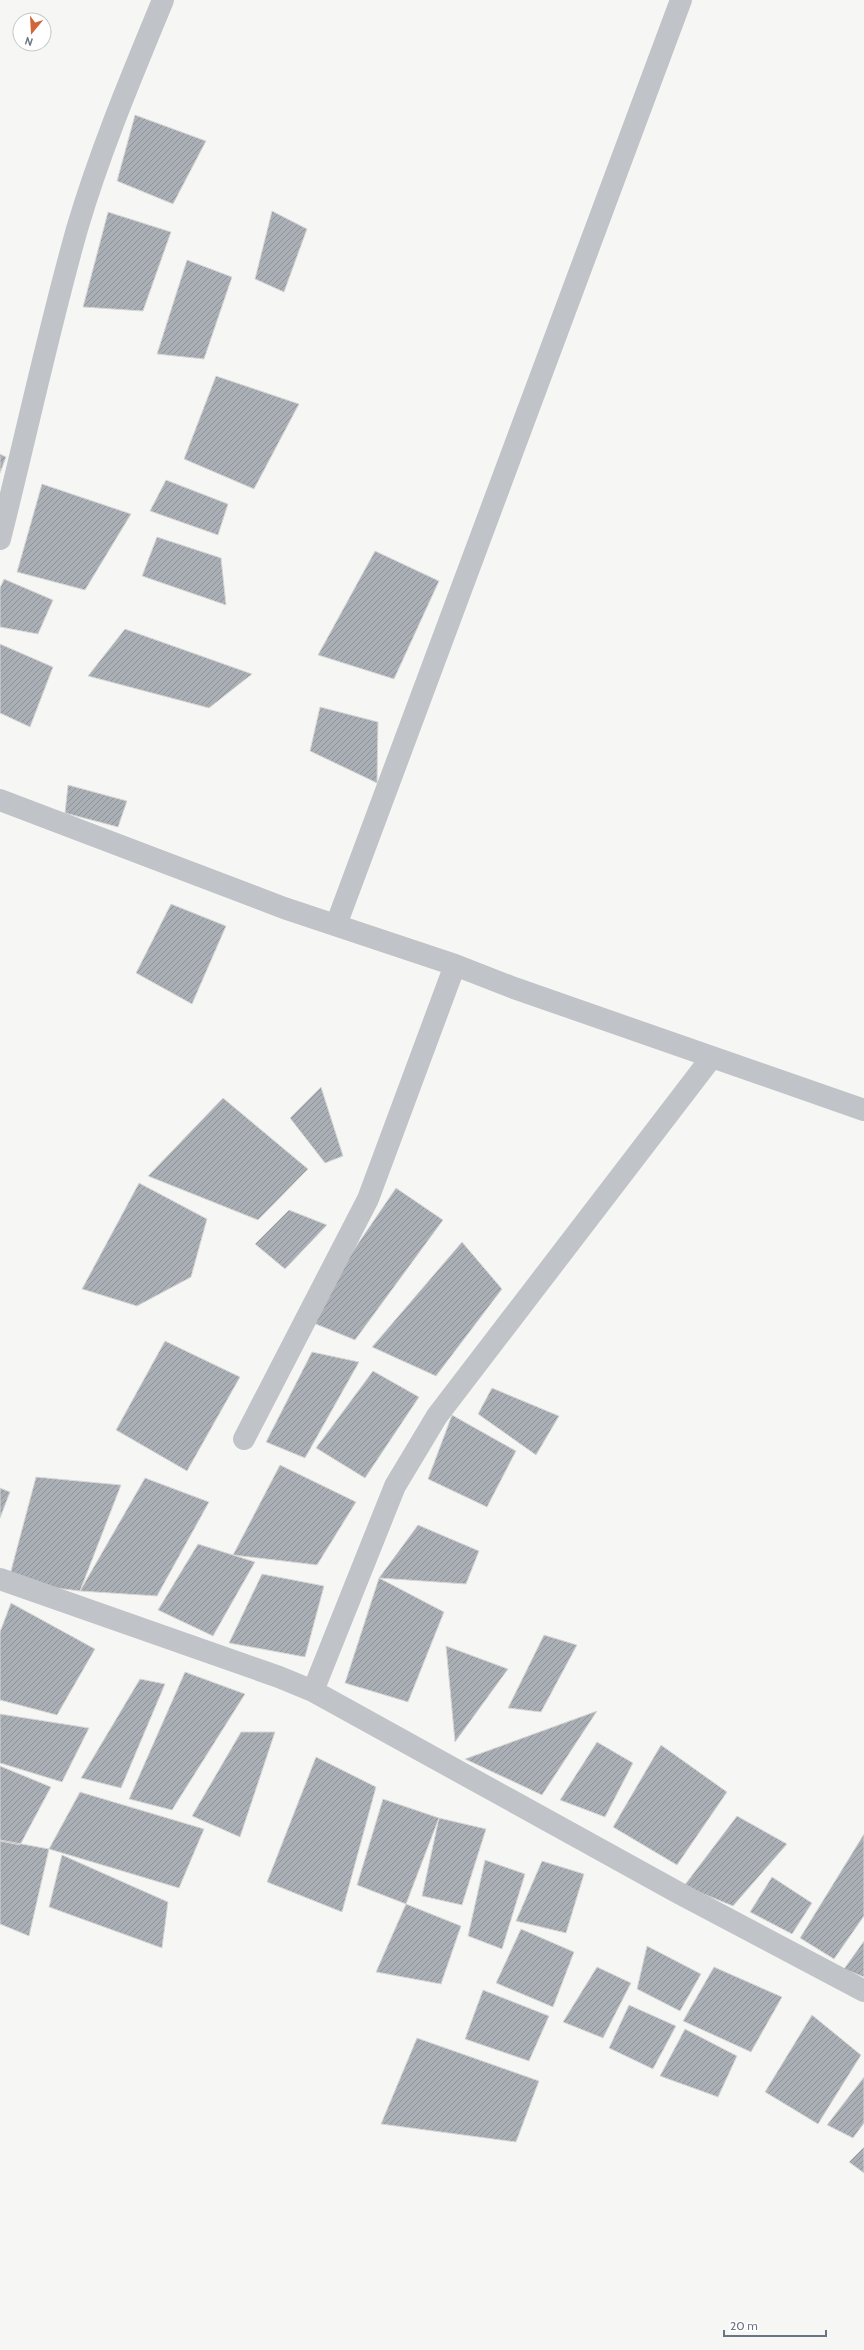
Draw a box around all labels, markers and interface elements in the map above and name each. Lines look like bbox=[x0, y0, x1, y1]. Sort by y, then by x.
north arrow bbox=[12, 12, 52, 52]
text: N bbox=[23, 34, 35, 49]
scale bar bbox=[724, 2312, 826, 2338]
text: 20 m bbox=[730, 2318, 758, 2333]

